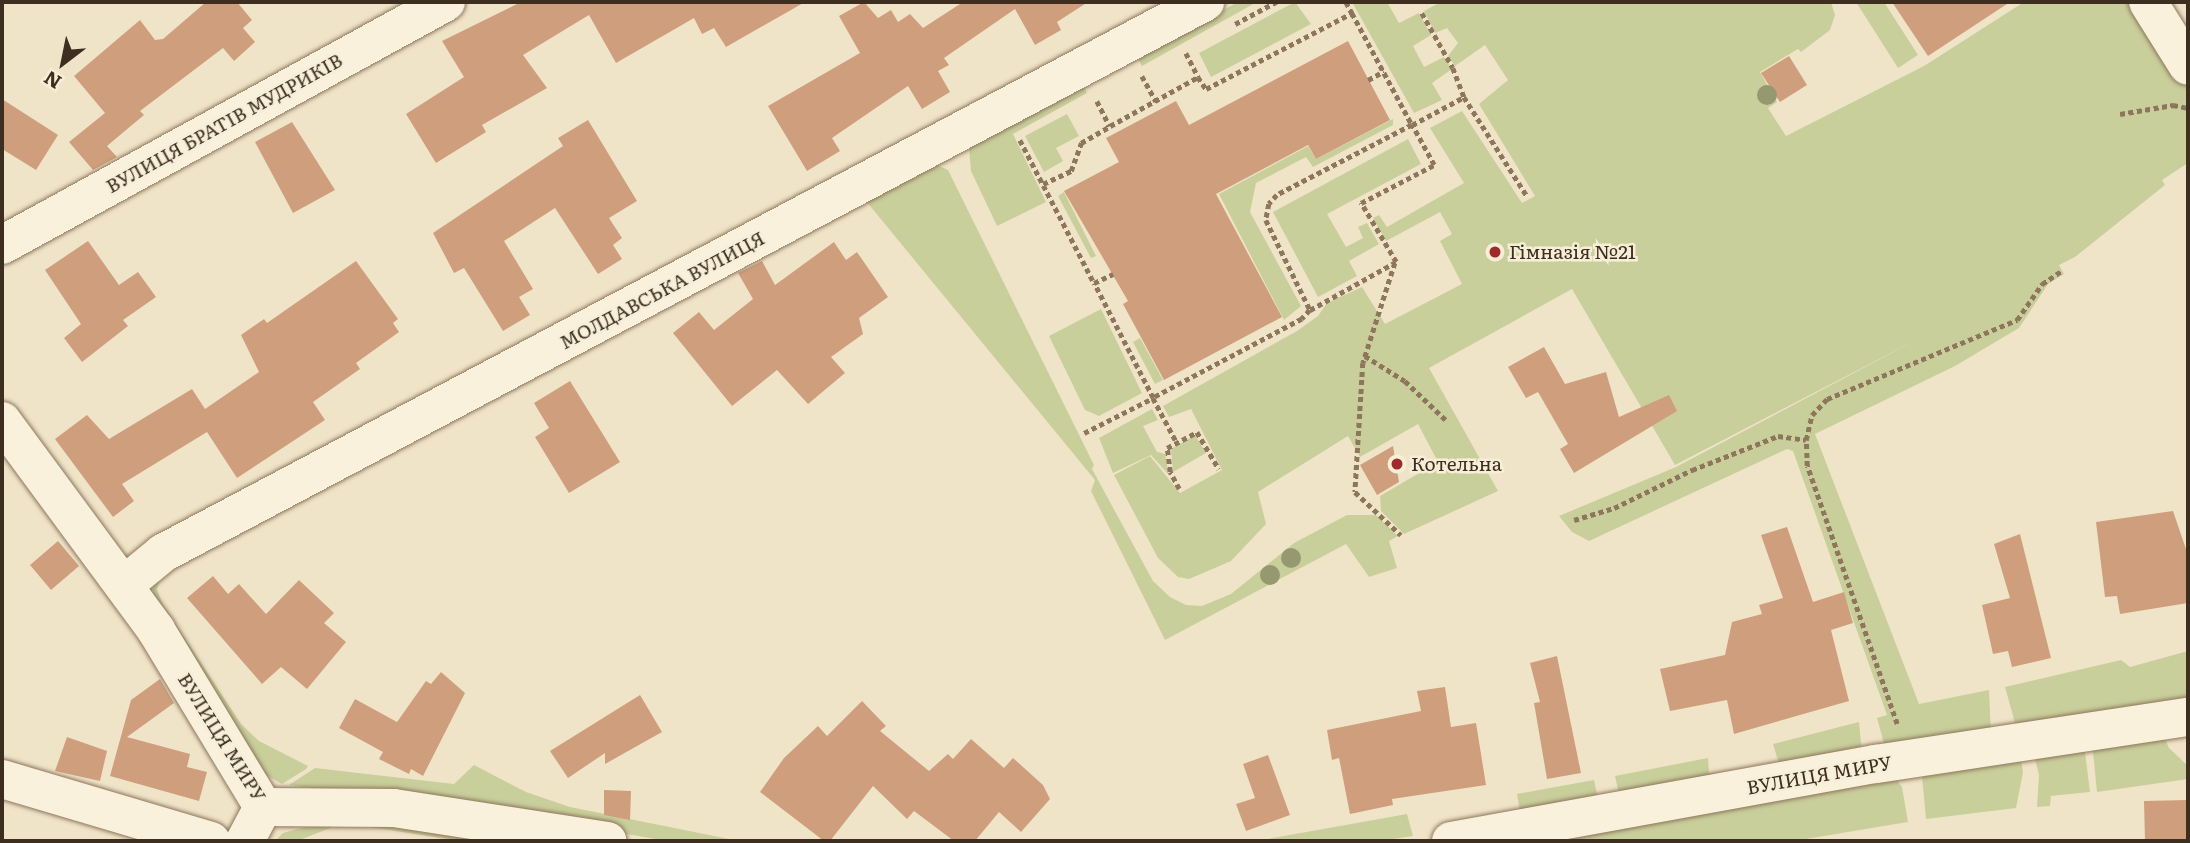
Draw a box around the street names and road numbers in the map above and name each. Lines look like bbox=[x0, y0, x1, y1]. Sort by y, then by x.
street label: ВУЛИЦЯ БРАТІВ МУДРИКІВ bbox=[102, 48, 346, 198]
street label: МОЛДАВСЬКА ВУЛИЦЯ bbox=[556, 226, 768, 354]
street label: ВУЛИЦЯ МИРУ bbox=[173, 669, 271, 805]
street label: ВУЛИЦЯ МИРУ bbox=[1745, 751, 1893, 799]

